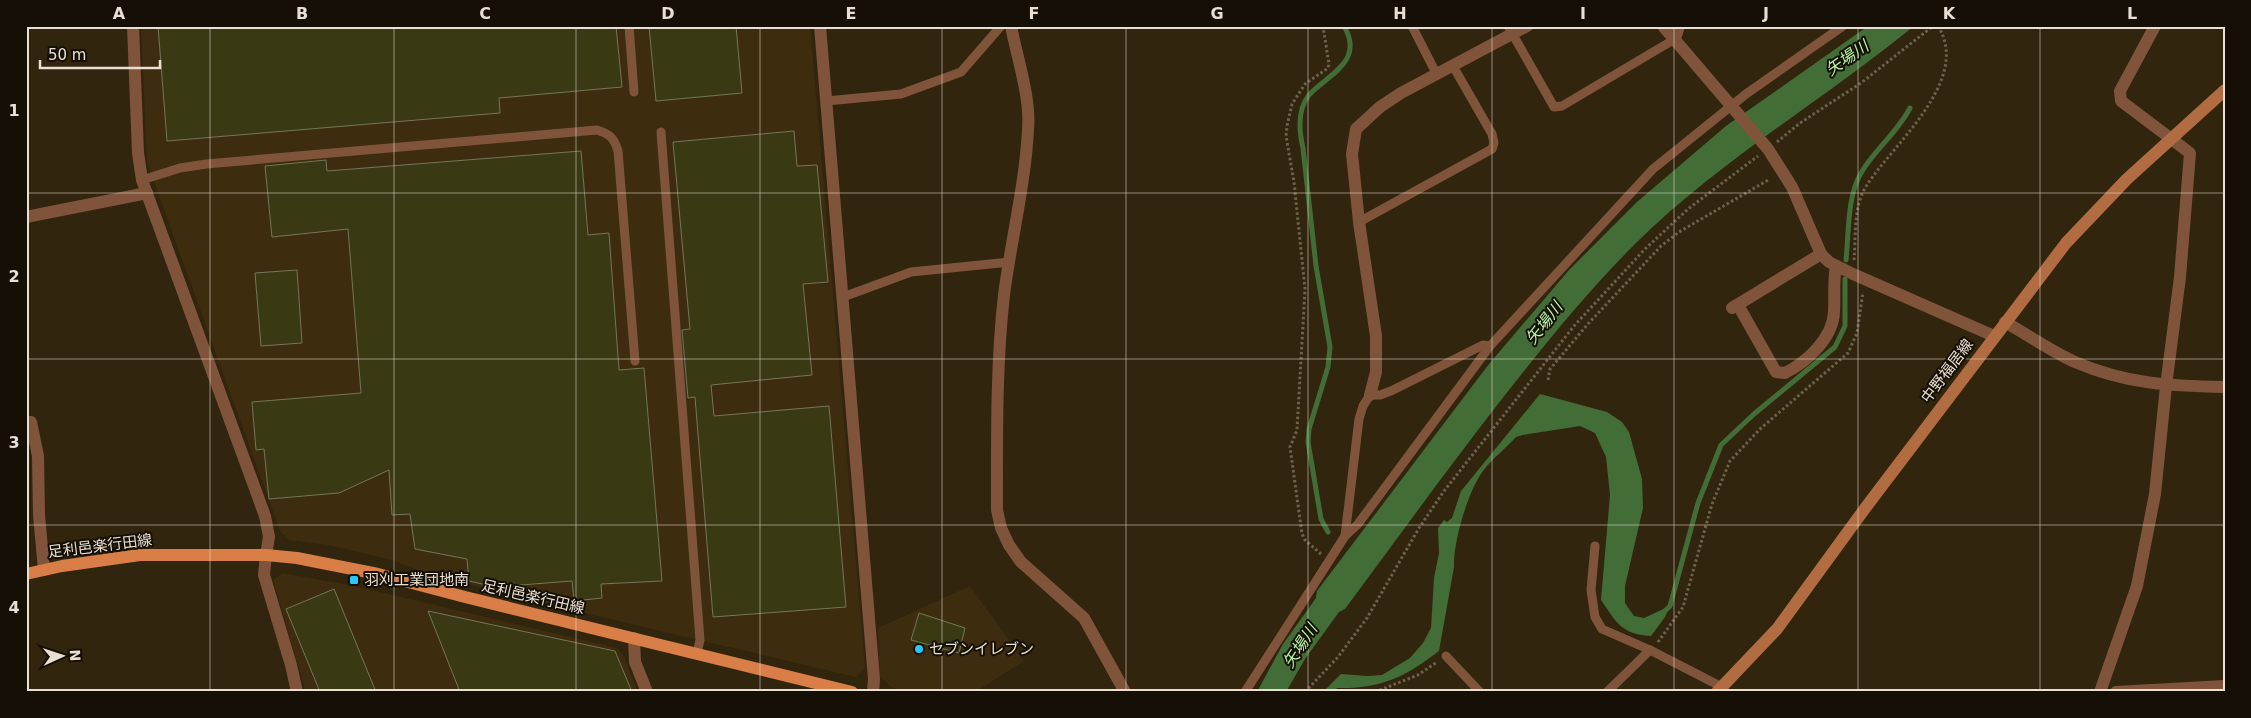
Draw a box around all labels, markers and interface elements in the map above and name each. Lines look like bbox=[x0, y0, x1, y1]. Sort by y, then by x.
text: A bbox=[113, 4, 126, 23]
text: B bbox=[296, 4, 308, 23]
text: C bbox=[479, 4, 491, 23]
text: D bbox=[661, 4, 675, 23]
text: E bbox=[846, 4, 856, 23]
text: F bbox=[1029, 4, 1039, 23]
text: G bbox=[1210, 4, 1224, 23]
text: H bbox=[1393, 4, 1407, 23]
text: I bbox=[1580, 4, 1586, 23]
text: J bbox=[1762, 4, 1769, 23]
text: K bbox=[1943, 4, 1956, 23]
text: L bbox=[2127, 4, 2137, 23]
water label: 矢場川 bbox=[1822, 35, 1874, 80]
scale bar bbox=[40, 38, 160, 70]
text: 50 m bbox=[48, 46, 86, 64]
text: 1 bbox=[8, 101, 20, 120]
text: 2 bbox=[8, 267, 20, 286]
water label: 矢場川 bbox=[1522, 297, 1567, 348]
street label: 中野福居線 bbox=[1917, 336, 1977, 406]
text: 3 bbox=[8, 433, 20, 452]
street label: 足利邑楽行田線 bbox=[47, 531, 153, 561]
place label: 羽刈工業団地南 bbox=[364, 571, 469, 589]
marker: 羽刈工業団地南 bbox=[348, 574, 360, 586]
street label: 足利邑楽行田線 bbox=[480, 576, 586, 618]
text: 4 bbox=[8, 598, 20, 617]
water label: 矢場川 bbox=[1279, 619, 1322, 671]
north arrow bbox=[38, 630, 88, 680]
place label: セブンイレブン bbox=[929, 640, 1034, 658]
marker: セブンイレブン bbox=[913, 643, 925, 655]
text: N bbox=[67, 649, 83, 662]

